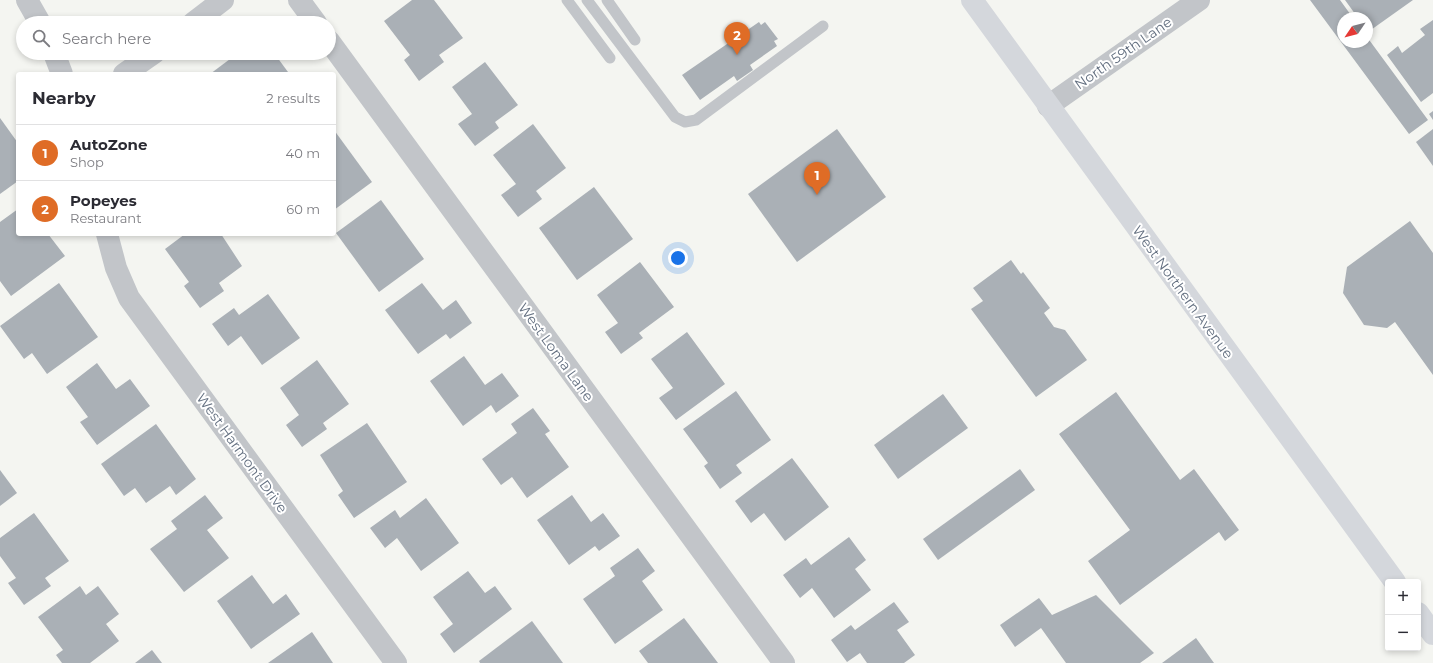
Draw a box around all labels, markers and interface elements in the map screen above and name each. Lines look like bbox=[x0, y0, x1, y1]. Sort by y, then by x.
north arrow bbox=[1337, 12, 1373, 48]
street label: North 59th Lane bbox=[1071, 13, 1175, 93]
search box bbox=[16, 16, 336, 60]
pin: 2 bbox=[724, 22, 750, 55]
icon: search bbox=[30, 27, 52, 49]
text: Search here bbox=[62, 29, 151, 48]
text: Nearby bbox=[32, 88, 96, 108]
text: 2 results bbox=[266, 90, 320, 106]
text: AutoZone bbox=[70, 135, 147, 154]
text: 1 bbox=[42, 145, 48, 161]
text: 40 m bbox=[286, 145, 320, 161]
text: Shop bbox=[70, 154, 104, 170]
pin: 1 bbox=[804, 162, 830, 195]
text: Popeyes bbox=[70, 191, 137, 210]
text: 2 bbox=[41, 201, 49, 217]
text: 60 m bbox=[286, 201, 320, 217]
text: Restaurant bbox=[70, 210, 141, 226]
street label: West Northern Avenue bbox=[1129, 222, 1237, 362]
your location bbox=[668, 248, 688, 268]
street label: West Loma Lane bbox=[514, 299, 598, 405]
street label: West Harmont Drive bbox=[192, 390, 292, 516]
map controls bbox=[1385, 579, 1421, 651]
button: + bbox=[1385, 579, 1421, 615]
button: − bbox=[1385, 615, 1421, 651]

